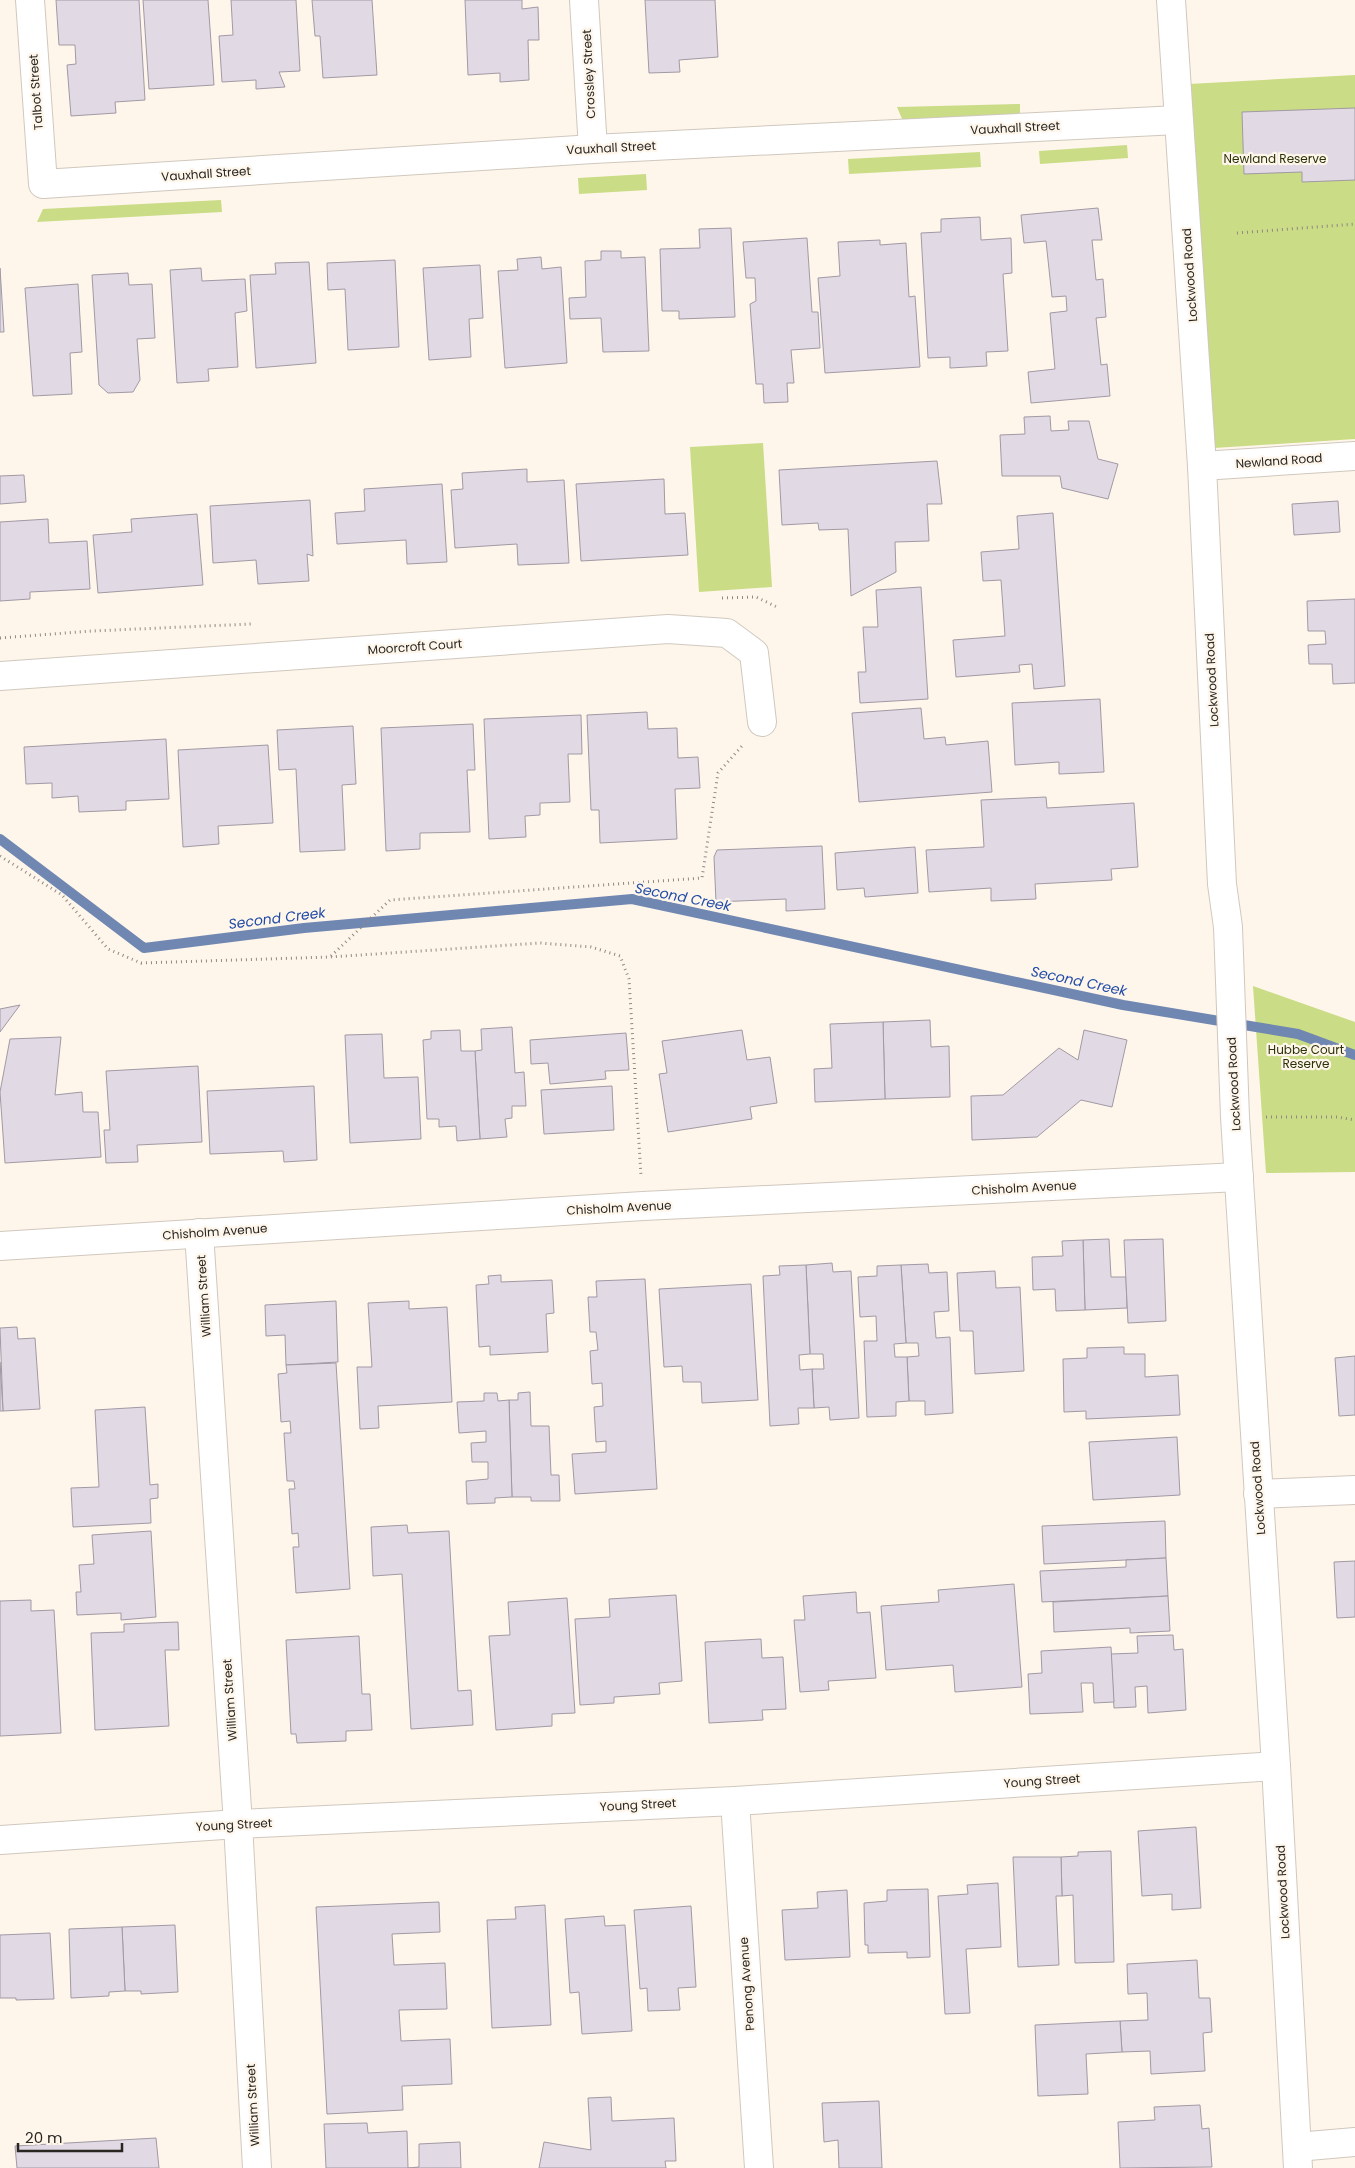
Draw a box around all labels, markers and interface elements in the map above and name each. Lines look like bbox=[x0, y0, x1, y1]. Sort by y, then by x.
street label: Crossley Street bbox=[578, 29, 599, 119]
street label: Talbot Street bbox=[24, 54, 47, 131]
street label: Vauxhall Street bbox=[970, 117, 1060, 138]
street label: Vauxhall Street bbox=[566, 137, 656, 158]
park label: Newland Reserve bbox=[1224, 150, 1326, 167]
street label: Vauxhall Street bbox=[161, 162, 251, 185]
street label: Lockwood Road bbox=[1178, 228, 1201, 323]
street label: Newland Road bbox=[1235, 449, 1323, 472]
street label: Lockwood Road bbox=[1201, 633, 1222, 727]
street label: Moorcroft Court bbox=[367, 635, 463, 658]
water label: Second Creek bbox=[633, 878, 734, 916]
water label: Second Creek bbox=[227, 902, 327, 934]
water label: Second Creek bbox=[1029, 961, 1130, 1001]
street label: Lockwood Road bbox=[1223, 1037, 1244, 1131]
park label: Hubbe Court Reserve bbox=[1268, 1041, 1344, 1072]
street label: Chisholm Avenue bbox=[971, 1176, 1077, 1199]
street label: Chisholm Avenue bbox=[566, 1196, 672, 1219]
street label: Chisholm Avenue bbox=[162, 1219, 268, 1244]
street label: William Street bbox=[192, 1254, 215, 1338]
street label: Lockwood Road bbox=[1246, 1441, 1269, 1536]
street label: William Street bbox=[218, 1658, 241, 1742]
street label: Young Street bbox=[1003, 1769, 1081, 1792]
street label: Young Street bbox=[599, 1794, 677, 1815]
street label: Young Street bbox=[195, 1814, 273, 1835]
street label: Lockwood Road bbox=[1272, 1845, 1293, 1939]
street label: Penong Avenue bbox=[735, 1937, 758, 2031]
street label: William Street bbox=[242, 2063, 263, 2147]
scale bar bbox=[18, 2120, 121, 2152]
text: 20 m bbox=[25, 2127, 63, 2148]

